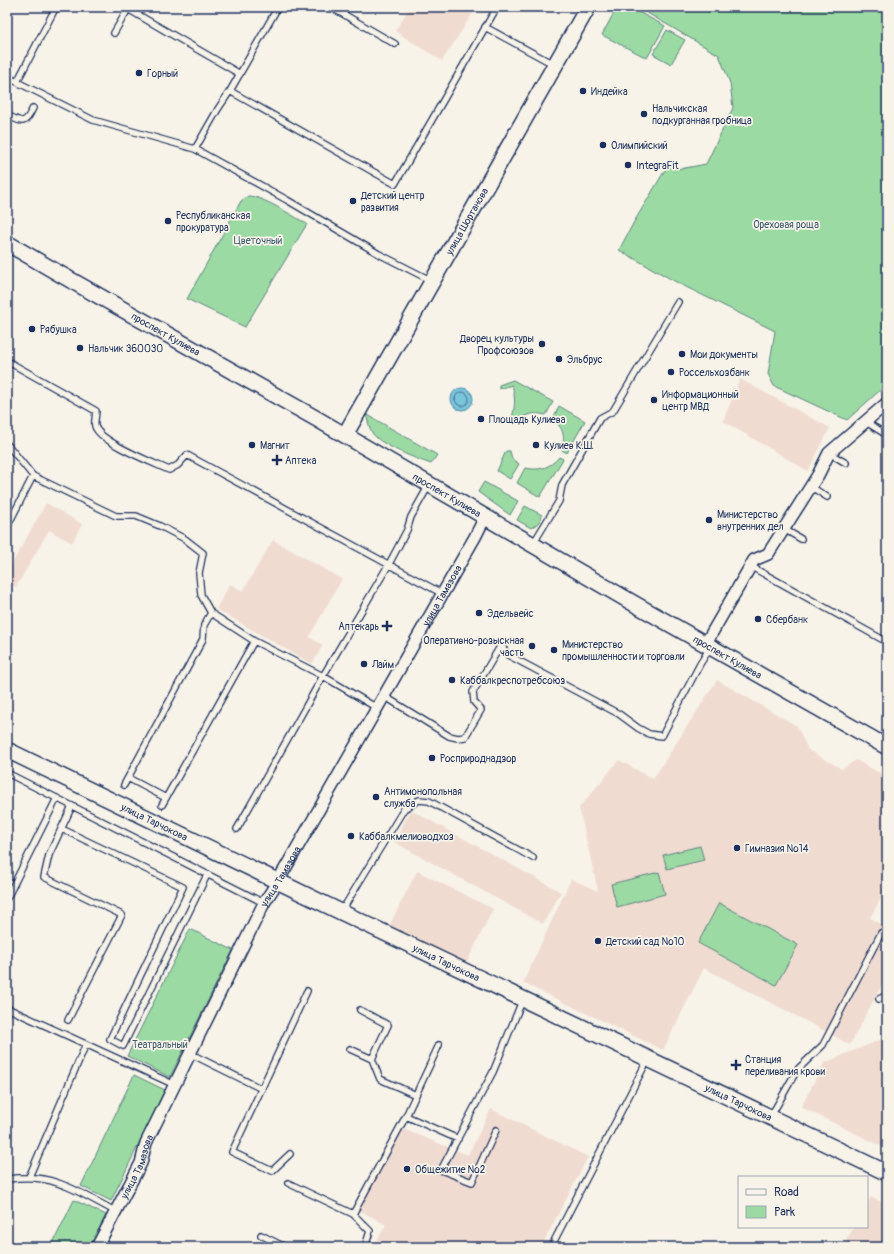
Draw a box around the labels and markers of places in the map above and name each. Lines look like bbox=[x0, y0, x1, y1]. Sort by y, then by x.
marker: Горный bbox=[134, 68, 144, 78]
place label: Горный bbox=[147, 68, 178, 80]
marker: Индейка bbox=[578, 86, 588, 96]
place label: Индейка bbox=[591, 86, 628, 98]
place label: Нальчикская подкурганная гробница bbox=[652, 103, 752, 127]
marker: Нальчикская подкурганная гробница bbox=[639, 109, 649, 119]
marker: Олимпийский bbox=[598, 140, 608, 150]
place label: Олимпийский bbox=[611, 140, 668, 152]
marker: IntegraFit bbox=[623, 160, 633, 170]
place label: IntegraFit bbox=[636, 160, 679, 172]
place label: Детский центр развития bbox=[360, 190, 425, 214]
marker: Детский центр развития bbox=[348, 196, 358, 206]
place label: Республиканская прокуратура bbox=[176, 210, 250, 234]
marker: Республиканская прокуратура bbox=[163, 216, 173, 226]
marker: Рябушка bbox=[27, 324, 37, 334]
place label: Рябушка bbox=[40, 324, 77, 336]
place label: Дворец культуры Профсоюзов bbox=[459, 333, 534, 357]
marker: Дворец культуры Профсоюзов bbox=[537, 339, 547, 349]
marker: Нальчик 360030 bbox=[75, 343, 85, 353]
place label: Нальчик 360030 bbox=[88, 343, 163, 355]
marker: Мои документы bbox=[677, 349, 687, 359]
place label: Мои документы bbox=[690, 349, 758, 361]
marker: Эльбрус bbox=[554, 354, 564, 364]
place label: Эльбрус bbox=[567, 354, 603, 366]
marker: Россельхозбанк bbox=[666, 367, 676, 377]
place label: Россельхозбанк bbox=[679, 367, 750, 379]
place label: Информационный центр МВД bbox=[662, 389, 739, 413]
marker: Информационный центр МВД bbox=[649, 395, 659, 405]
marker: Площадь Кулиева bbox=[476, 414, 486, 424]
place label: Площадь Кулиева bbox=[489, 414, 566, 426]
marker: Магнит bbox=[247, 440, 257, 450]
place label: Магнит bbox=[260, 440, 290, 452]
marker: Кулиев К.Ш. bbox=[531, 440, 541, 450]
place label: Кулиев К.Ш. bbox=[544, 440, 594, 452]
marker: Аптека bbox=[272, 455, 282, 465]
place label: Аптека bbox=[285, 455, 317, 467]
place label: Министерство внутренних дел bbox=[717, 509, 784, 533]
marker: Министерство внутренних дел bbox=[704, 515, 714, 525]
marker: Эдельвейс bbox=[474, 608, 484, 618]
place label: Эдельвейс bbox=[487, 608, 534, 620]
marker: Сбербанк bbox=[753, 614, 763, 624]
place label: Сбербанк bbox=[766, 614, 808, 626]
place label: Аптекарь bbox=[338, 621, 379, 633]
marker: Аптекарь bbox=[382, 621, 392, 631]
place label: Оперативно-розыскная часть bbox=[423, 635, 524, 659]
place label: Министерство промышленности и торговли bbox=[562, 639, 685, 663]
marker: Оперативно-розыскная часть bbox=[527, 641, 537, 651]
marker: Министерство промышленности и торговли bbox=[549, 645, 559, 655]
marker: Лайм bbox=[359, 659, 369, 669]
place label: Лайм bbox=[371, 659, 394, 671]
marker: Каббалкреспотребсоюз bbox=[447, 675, 457, 685]
place label: Каббалкреспотребсоюз bbox=[460, 675, 565, 687]
marker: Росприроднадзор bbox=[427, 753, 437, 763]
place label: Росприроднадзор bbox=[440, 753, 517, 765]
place label: Антимонопольная служба bbox=[384, 786, 462, 810]
marker: Антимонопольная служба bbox=[371, 792, 381, 802]
marker: Каббалкмелиоводхоз bbox=[346, 831, 356, 841]
place label: Каббалкмелиоводхоз bbox=[359, 831, 454, 843]
marker: Гимназия №14 bbox=[732, 843, 742, 853]
place label: Гимназия №14 bbox=[745, 843, 809, 855]
marker: Детский сад №10 bbox=[593, 936, 603, 946]
place label: Детский сад №10 bbox=[605, 936, 685, 948]
place label: Станция переливания крови bbox=[745, 1054, 825, 1078]
marker: Станция переливания крови bbox=[730, 1059, 742, 1071]
marker: Общежитие №2 bbox=[402, 1164, 412, 1174]
place label: Общежитие №2 bbox=[415, 1164, 486, 1176]

